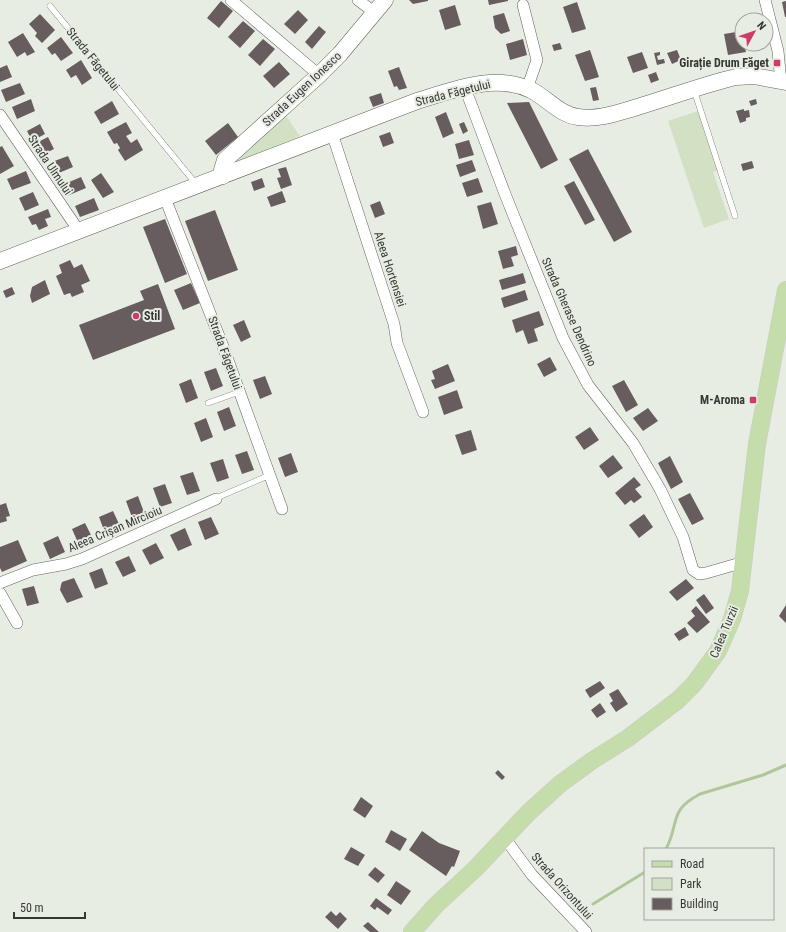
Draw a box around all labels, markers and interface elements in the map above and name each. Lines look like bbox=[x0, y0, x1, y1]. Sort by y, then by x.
north arrow bbox=[734, 12, 774, 52]
text: N bbox=[754, 19, 769, 33]
street label: Strada Făgetului bbox=[63, 25, 123, 93]
street label: Strada Eugen Ionesco bbox=[260, 49, 344, 129]
place label: Girație Drum Făget bbox=[679, 56, 769, 71]
marker: Girație Drum Făget bbox=[772, 58, 782, 68]
street label: Strada Făgetului bbox=[414, 77, 492, 109]
street label: Strada Ulmului bbox=[25, 132, 75, 198]
street label: Aleea Hortensiei bbox=[371, 230, 409, 308]
street label: Strada Gherase Dendrino bbox=[539, 256, 599, 368]
place label: Stil bbox=[144, 309, 160, 323]
marker: Stil bbox=[131, 311, 141, 321]
street label: Strada Făgetului bbox=[205, 314, 245, 392]
place label: M-Aroma bbox=[700, 393, 745, 407]
marker: M-Aroma bbox=[748, 395, 758, 405]
street label: Aleea Crișan Mircioiu bbox=[66, 503, 165, 556]
street label: Calea Turzii bbox=[707, 604, 741, 660]
legend bbox=[644, 848, 774, 920]
street label: Strada Orizontului bbox=[528, 850, 596, 922]
text: Road bbox=[680, 857, 704, 871]
text: Park bbox=[680, 877, 702, 891]
scale bar bbox=[14, 894, 85, 920]
text: Building bbox=[680, 897, 718, 911]
text: 50 m bbox=[20, 901, 44, 915]

